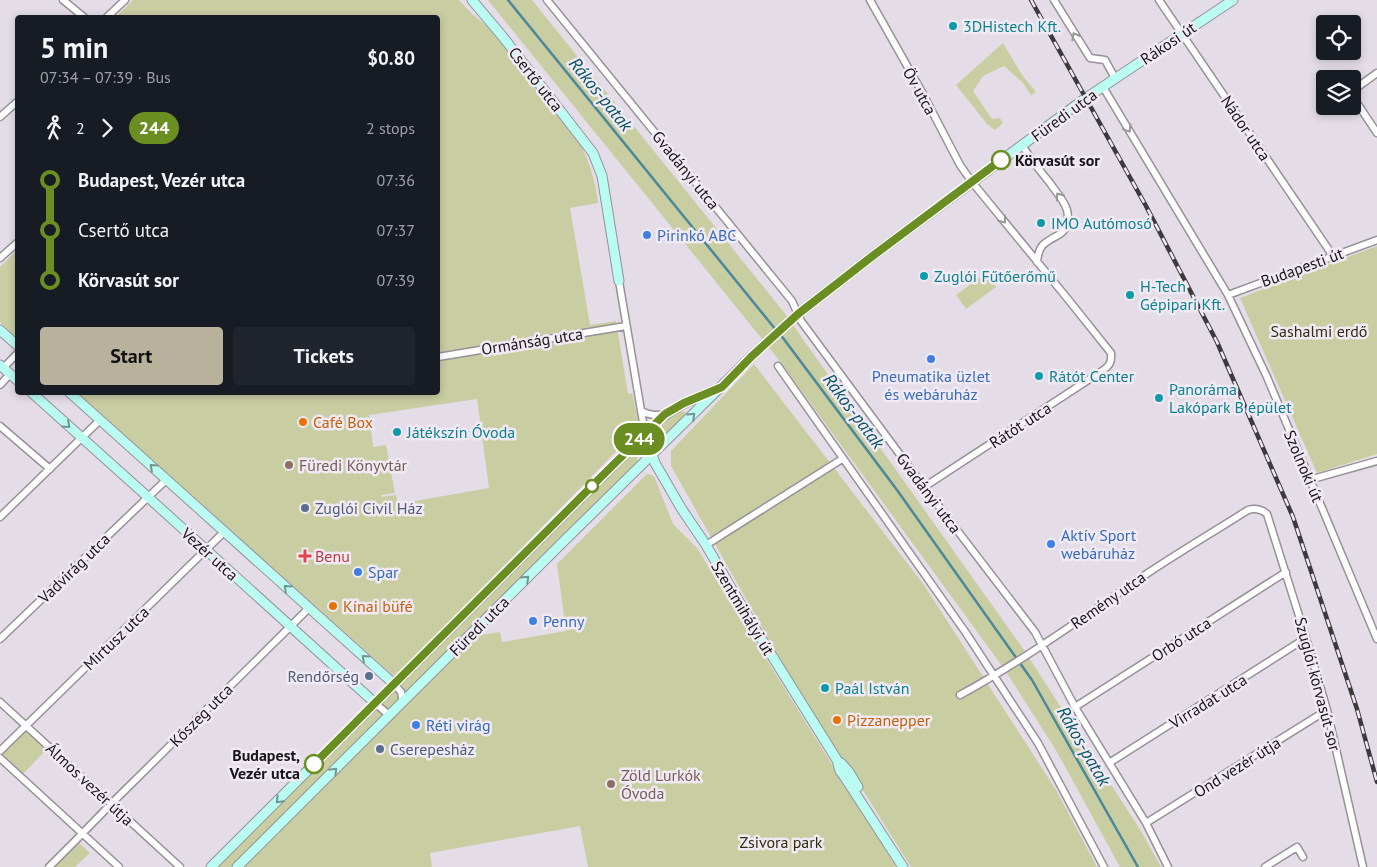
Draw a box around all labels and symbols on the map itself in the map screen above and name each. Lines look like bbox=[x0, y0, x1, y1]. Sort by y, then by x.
place label: 3DHistech Kft. bbox=[963, 16, 1061, 36]
street label: Rákosi út bbox=[1136, 17, 1200, 69]
marker: 3DHistech Kft. bbox=[947, 20, 959, 32]
one-way arrow bbox=[1072, 32, 1082, 41]
street label: Csertő utca bbox=[504, 43, 568, 115]
water label: Rákos-patak bbox=[564, 52, 638, 136]
street label: Öv utca bbox=[899, 64, 941, 118]
street label: Füredi utca bbox=[1027, 84, 1101, 146]
street label: Nádor utca bbox=[1217, 91, 1275, 165]
one-way arrow bbox=[1122, 123, 1132, 132]
street label: Gvadányi utca bbox=[648, 126, 724, 214]
marker: Körvasút sor bbox=[991, 150, 1011, 170]
place label: Körvasút sor bbox=[1015, 150, 1100, 170]
one-way arrow bbox=[1056, 192, 1065, 202]
place label: IMO Autómosó bbox=[1051, 213, 1152, 233]
one-way arrow bbox=[997, 214, 1005, 223]
marker: IMO Autómosó bbox=[1035, 217, 1047, 229]
place label: Pirinkó ABC bbox=[657, 225, 736, 245]
marker: Pirinkó ABC bbox=[641, 229, 653, 241]
street label: Budapesti út bbox=[1258, 243, 1346, 291]
place label: Zuglói Fűtőerőmű bbox=[934, 266, 1056, 286]
marker: Zuglói Fűtőerőmű bbox=[918, 270, 930, 282]
place label: H-Tech Gépipari Kft. bbox=[1140, 276, 1225, 314]
marker: H-Tech Gépipari Kft. bbox=[1124, 289, 1136, 301]
park label: Sashalmi erdő bbox=[1271, 321, 1367, 341]
street label: Ormánság utca bbox=[480, 323, 584, 359]
marker: Pneumatika üzlet és webáruház bbox=[925, 353, 937, 365]
place label: Pneumatika üzlet és webáruház bbox=[872, 366, 991, 404]
place label: Rátót Center bbox=[1049, 366, 1135, 386]
water label: Rákos-patak bbox=[818, 369, 890, 454]
marker: Rátót Center bbox=[1033, 370, 1045, 382]
place label: Panoráma Lakópark B épület bbox=[1169, 379, 1292, 417]
marker: Panoráma Lakópark B épület bbox=[1153, 392, 1165, 404]
street label: Rátót utca bbox=[985, 398, 1055, 452]
place label: Café Box bbox=[313, 412, 373, 432]
one-way arrow bbox=[686, 413, 695, 422]
marker: Café Box bbox=[297, 416, 309, 428]
one-way arrow bbox=[61, 419, 70, 428]
place label: Játékszín Óvoda bbox=[406, 422, 515, 442]
line badge: 244 bbox=[610, 423, 668, 455]
marker: Játékszín Óvoda bbox=[391, 426, 403, 438]
street label: Szolnoki út bbox=[1280, 427, 1328, 506]
street label: Gvadányi utca bbox=[892, 449, 966, 537]
place label: Füredi Könyvtár bbox=[299, 455, 408, 475]
marker: Füredi Könyvtár bbox=[283, 459, 295, 471]
one-way arrow bbox=[149, 464, 158, 473]
unlabelled marker bbox=[585, 479, 599, 493]
place label: Zuglói Civil Ház bbox=[315, 498, 423, 518]
marker: Zuglói Civil Ház bbox=[299, 502, 311, 514]
street label: Vezér utca bbox=[177, 523, 243, 585]
place label: Aktív Sport webáruház bbox=[1061, 525, 1137, 563]
street label: Vadvirág utca bbox=[33, 529, 114, 608]
marker: Aktív Sport webáruház bbox=[1045, 538, 1057, 550]
place label: Benu bbox=[315, 546, 350, 566]
marker: Benu bbox=[299, 550, 311, 562]
street label: Szentmihályi út bbox=[707, 557, 779, 659]
place label: Spar bbox=[368, 562, 399, 582]
marker: Spar bbox=[352, 566, 364, 578]
street label: Remény utca bbox=[1067, 567, 1149, 633]
one-way arrow bbox=[521, 576, 530, 585]
one-way arrow bbox=[283, 585, 292, 594]
street label: Füredi utca bbox=[445, 592, 513, 660]
place label: Kínai büfé bbox=[343, 596, 413, 616]
marker: Kínai büfé bbox=[327, 600, 339, 612]
street label: Mirtusz utca bbox=[79, 602, 153, 674]
place label: Penny bbox=[543, 611, 585, 631]
street label: Orbó utca bbox=[1147, 612, 1215, 666]
marker: Penny bbox=[527, 615, 539, 627]
street label: Szuglói körvasút sor bbox=[1291, 615, 1346, 754]
one-way arrow bbox=[361, 655, 370, 664]
place label: Rendőrség bbox=[287, 666, 359, 686]
street label: Virradat utca bbox=[1165, 669, 1250, 733]
marker: Rendőrség bbox=[363, 670, 375, 682]
place label: Paál István bbox=[835, 678, 909, 698]
street label: Kőszeg utca bbox=[165, 679, 237, 751]
marker: Paál István bbox=[819, 682, 831, 694]
water label: Rákos-patak bbox=[1052, 702, 1117, 791]
place label: Pizzanepper bbox=[847, 710, 931, 730]
marker: Pizzanepper bbox=[831, 714, 843, 726]
place label: Réti virág bbox=[426, 715, 491, 735]
marker: Réti virág bbox=[410, 719, 422, 731]
street label: Ond vezér útja bbox=[1190, 732, 1284, 802]
street label: Álmos vezér útja bbox=[42, 738, 138, 830]
place label: Cserepesház bbox=[390, 739, 475, 759]
marker: Cserepesház bbox=[374, 743, 386, 755]
place label: Budapest, Vezér utca bbox=[229, 745, 300, 783]
marker: Budapest, Vezér utca bbox=[304, 754, 324, 774]
place label: Zöld Lurkók Óvoda bbox=[621, 765, 701, 803]
one-way arrow bbox=[329, 768, 338, 777]
marker: Zöld Lurkók Óvoda bbox=[605, 778, 617, 790]
one-way arrow bbox=[276, 794, 285, 803]
park label: Zsivora park bbox=[740, 832, 823, 852]

